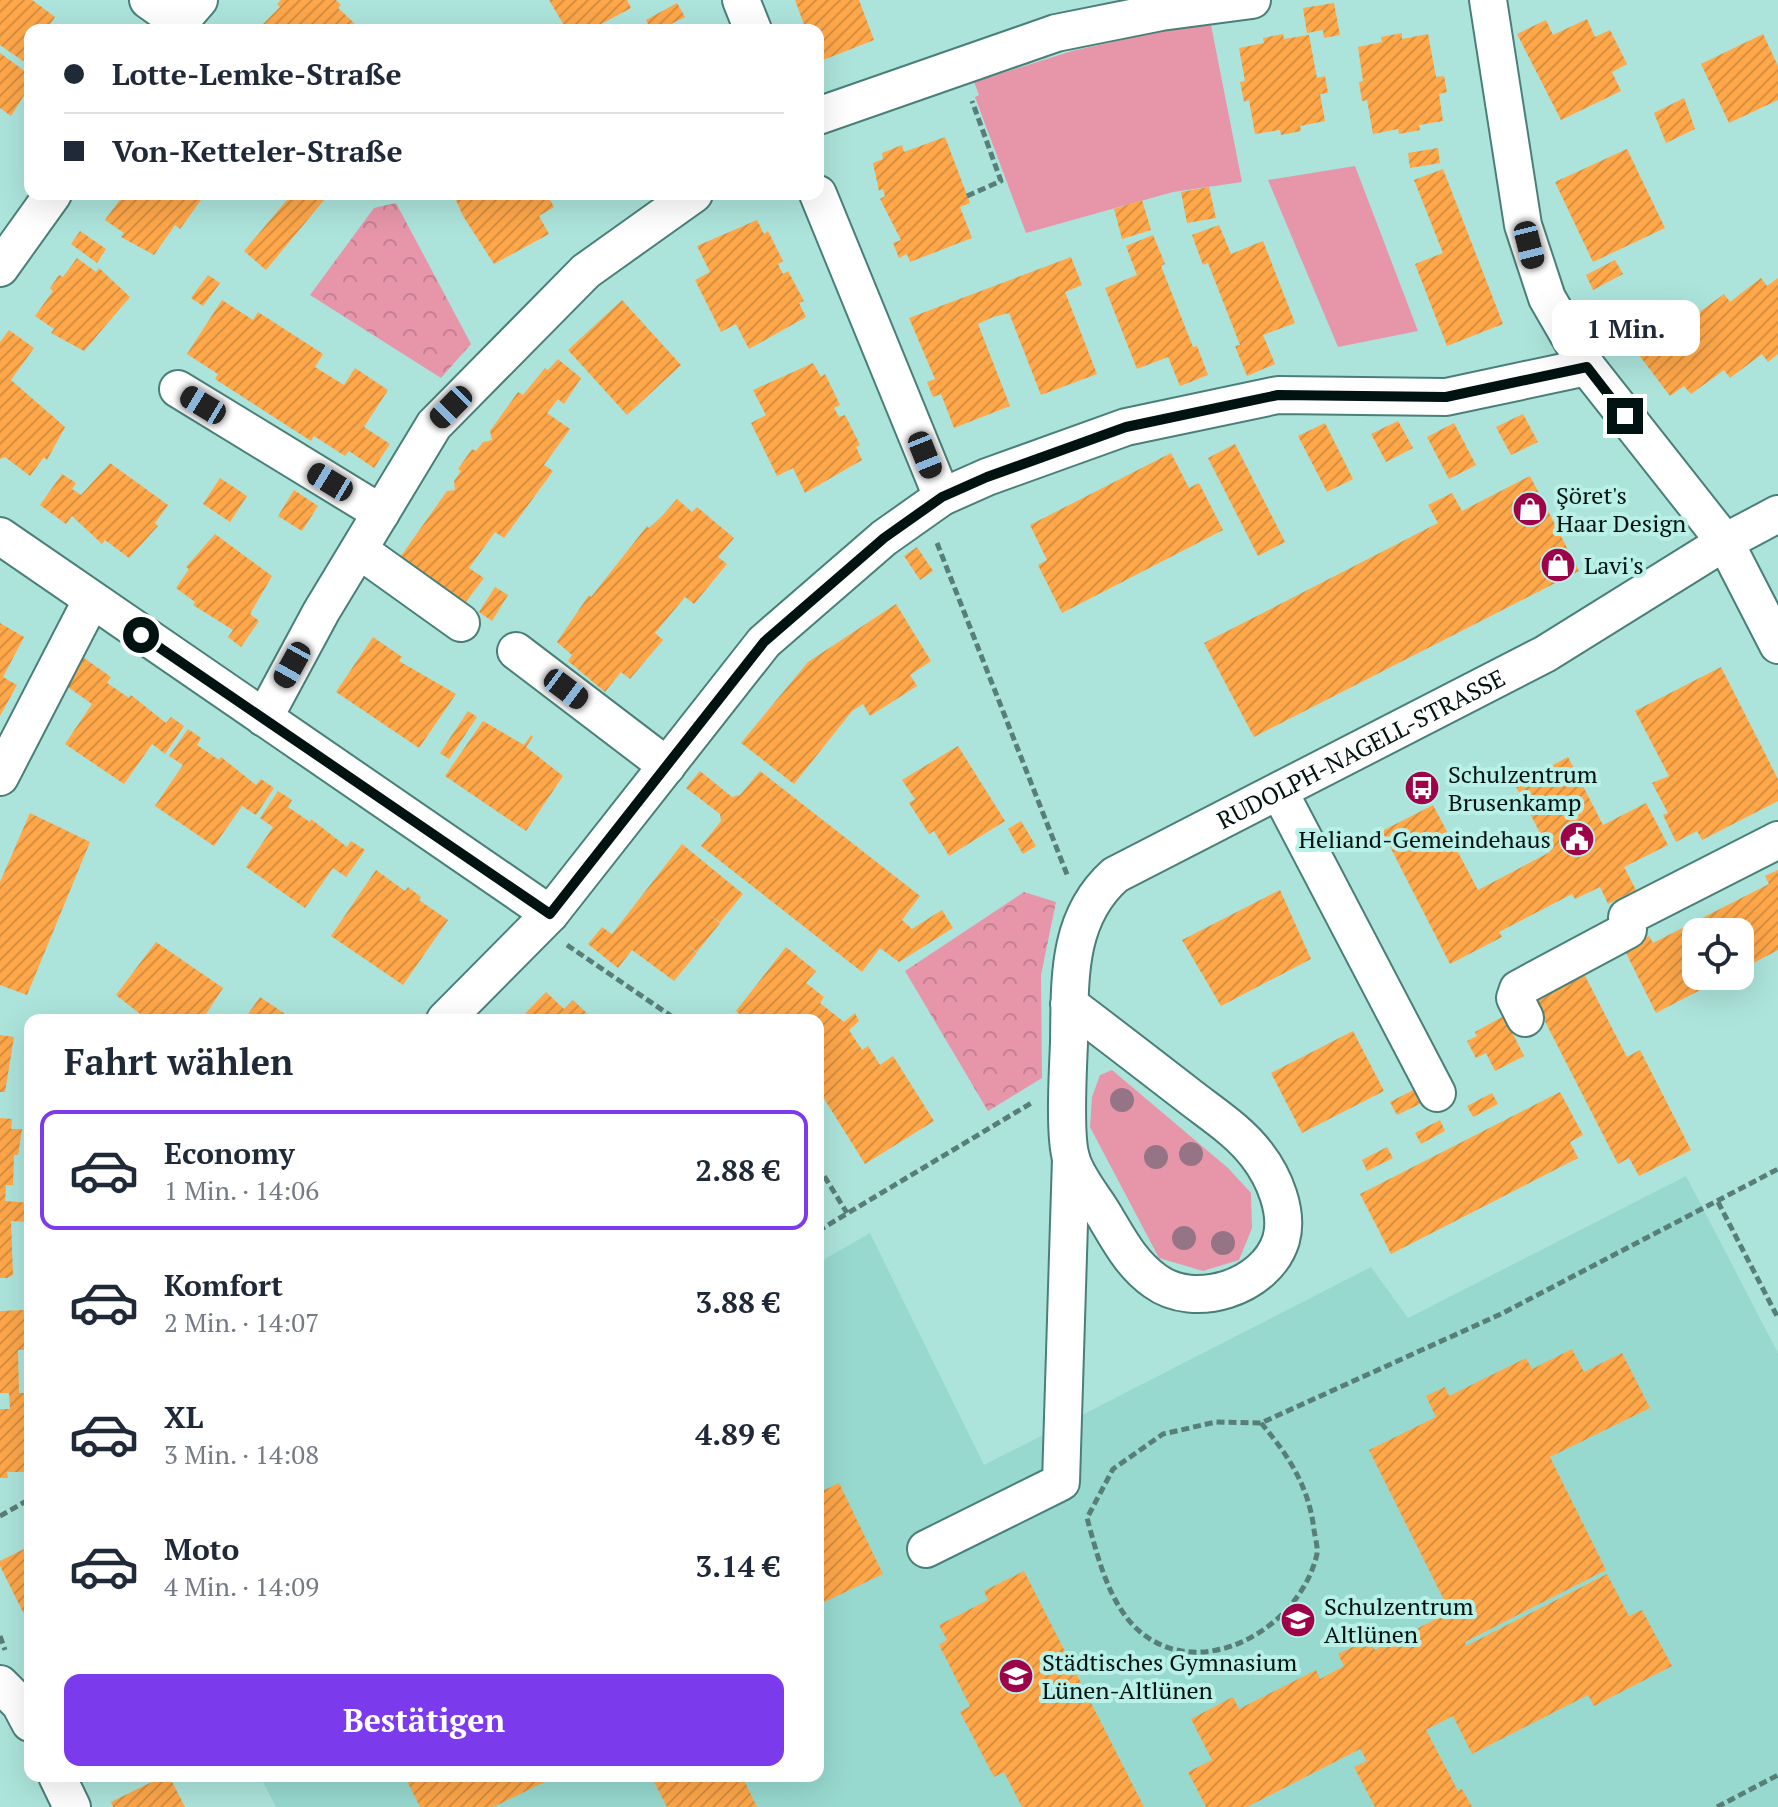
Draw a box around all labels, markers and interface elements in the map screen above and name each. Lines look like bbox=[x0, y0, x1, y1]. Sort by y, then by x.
text: Lotte-Lemke-Straße bbox=[112, 54, 402, 94]
text: Von-Ketteler-Straße bbox=[112, 131, 403, 171]
car bbox=[1512, 219, 1546, 271]
callout: 1 Min. bbox=[1551, 300, 1699, 356]
text: 1 Min. bbox=[1587, 311, 1665, 345]
car bbox=[176, 382, 230, 428]
car bbox=[426, 382, 476, 432]
route end bbox=[1607, 398, 1643, 434]
car bbox=[905, 428, 945, 482]
car bbox=[303, 459, 357, 505]
place label: Şöret's Haar Design bbox=[1556, 479, 1686, 539]
shop icon: Şöret's Haar Design bbox=[1511, 490, 1549, 528]
shop icon: Lavi's bbox=[1539, 546, 1577, 584]
place label: Lavi's bbox=[1584, 549, 1644, 581]
route start bbox=[123, 617, 159, 653]
car bbox=[270, 638, 314, 692]
street label: RUDOLPH-NAGELL-STRASSE bbox=[1211, 661, 1510, 836]
car bbox=[540, 665, 592, 713]
place label: Schulzentrum Brusenkamp bbox=[1448, 758, 1598, 818]
bus stop icon: Schulzentrum Brusenkamp bbox=[1403, 769, 1441, 807]
public building icon: Heliand-Gemeindehaus bbox=[1558, 820, 1596, 858]
place label: Heliand-Gemeindehaus bbox=[1298, 823, 1551, 855]
map controls bbox=[1682, 918, 1754, 990]
button: locate bbox=[1682, 918, 1754, 990]
text: Fahrt wählen bbox=[64, 1038, 293, 1085]
text: Economy bbox=[164, 1133, 295, 1173]
icon: car bbox=[68, 1134, 140, 1206]
text: 2.88 € bbox=[695, 1150, 780, 1190]
text: 1 Min. · 14:06 bbox=[164, 1173, 319, 1207]
text: Komfort bbox=[164, 1265, 283, 1305]
icon: car bbox=[68, 1266, 140, 1338]
text: 3.88 € bbox=[695, 1282, 780, 1322]
text: 2 Min. · 14:07 bbox=[164, 1305, 319, 1339]
text: XL bbox=[164, 1397, 203, 1437]
icon: car bbox=[68, 1398, 140, 1470]
text: 4.89 € bbox=[695, 1414, 780, 1454]
text: 3 Min. · 14:08 bbox=[164, 1437, 319, 1471]
text: Moto bbox=[164, 1529, 239, 1569]
icon: car bbox=[68, 1530, 140, 1602]
text: 3.14 € bbox=[695, 1546, 780, 1586]
text: 4 Min. · 14:09 bbox=[164, 1569, 319, 1603]
place label: Schulzentrum Altlünen bbox=[1324, 1590, 1474, 1650]
school or university icon: Schulzentrum Altlünen bbox=[1279, 1601, 1317, 1639]
place label: Städtisches Gymnasium Lünen-Altlünen bbox=[1042, 1646, 1297, 1706]
school or university icon: Städtisches Gymnasium Lünen-Altlünen bbox=[997, 1657, 1035, 1695]
button: Bestätigen bbox=[64, 1674, 784, 1766]

